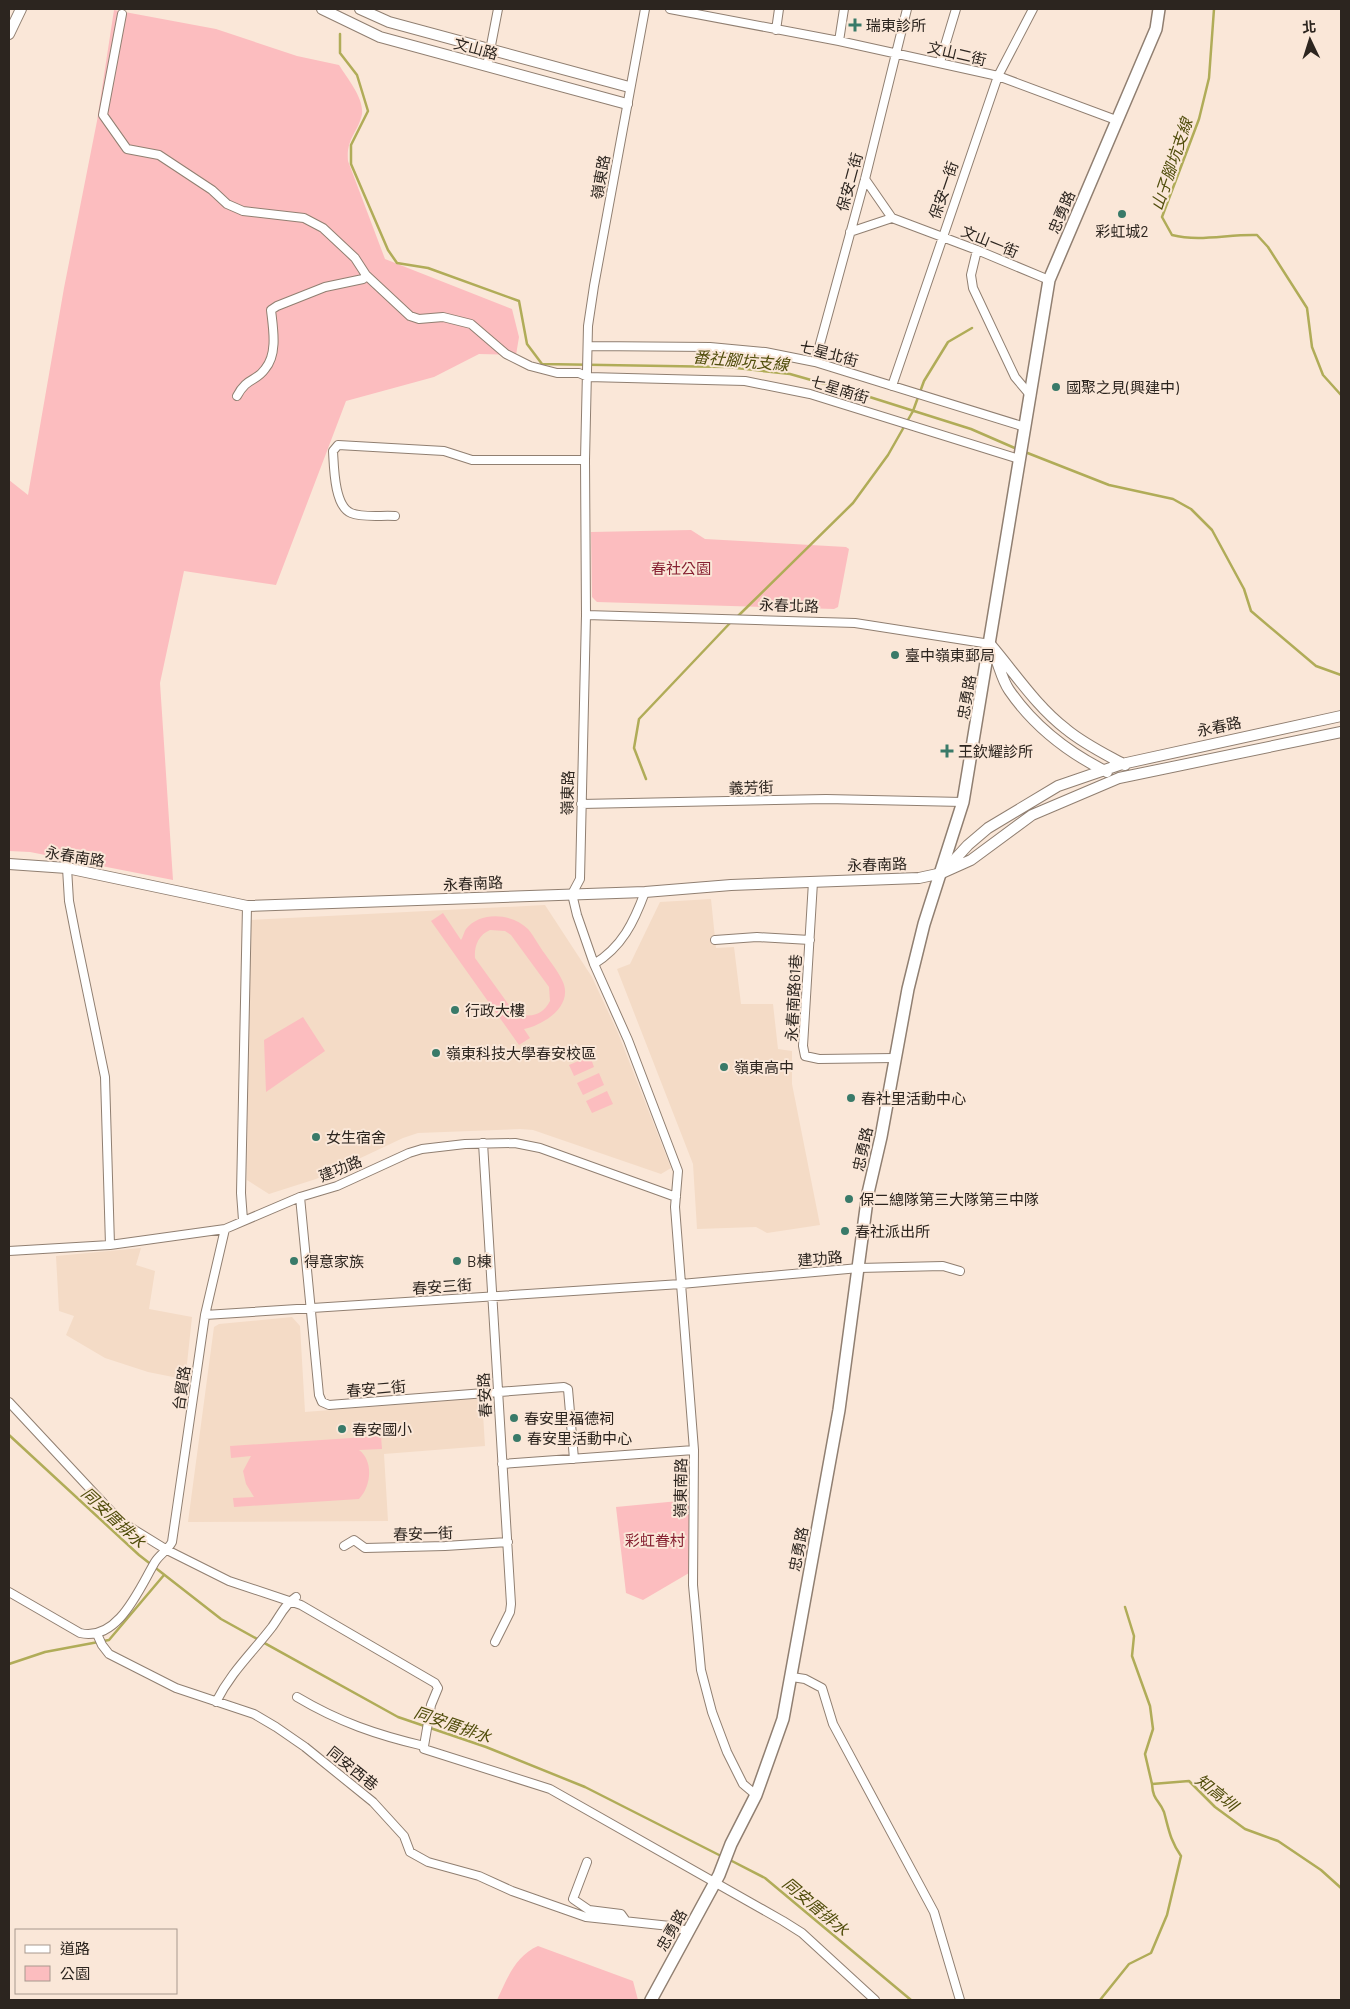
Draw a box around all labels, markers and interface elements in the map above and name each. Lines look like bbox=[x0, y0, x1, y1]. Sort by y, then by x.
north arrow bbox=[1285, 15, 1335, 65]
place label: 瑞東診所 bbox=[866, 16, 926, 34]
marker: 瑞東診所 bbox=[848, 18, 862, 32]
text: 北 bbox=[1301, 18, 1317, 36]
street label: 文山路 bbox=[452, 33, 500, 63]
street label: 文山二街 bbox=[926, 37, 988, 69]
water label: 山子腳坑支線 bbox=[1146, 114, 1196, 212]
street label: 保安二街 bbox=[833, 151, 865, 213]
street label: 嶺東路 bbox=[587, 153, 613, 201]
street label: 保安一街 bbox=[925, 159, 961, 221]
street label: 忠勇路 bbox=[1044, 188, 1078, 236]
marker: 彩虹城2 bbox=[1116, 208, 1128, 220]
street label: 文山一街 bbox=[959, 221, 1021, 261]
place label: 彩虹城2 bbox=[1095, 222, 1149, 240]
street label: 七星北街 bbox=[798, 337, 860, 369]
water label: 番社腳坑支線 bbox=[692, 346, 792, 374]
street label: 七星南街 bbox=[809, 372, 871, 406]
place label: 國聚之見(興建中) bbox=[1066, 378, 1179, 396]
marker: 國聚之見(興建中) bbox=[1050, 381, 1062, 393]
park label: 春社公園 bbox=[651, 559, 711, 577]
street label: 永春北路 bbox=[759, 595, 819, 615]
place label: 臺中嶺東郵局 bbox=[905, 646, 995, 664]
marker: 臺中嶺東郵局 bbox=[889, 649, 901, 661]
street label: 忠勇路 bbox=[953, 673, 979, 721]
street label: 永春路 bbox=[1195, 713, 1243, 739]
place label: 王欽耀診所 bbox=[958, 742, 1033, 760]
marker: 王欽耀診所 bbox=[940, 744, 954, 758]
street label: 嶺東路 bbox=[558, 770, 576, 816]
street label: 義芳街 bbox=[728, 777, 774, 797]
street label: 永春南路 bbox=[44, 842, 106, 870]
street label: 永春南路 bbox=[847, 854, 907, 874]
street label: 永春南路 bbox=[443, 872, 503, 894]
street label: 永春南路61巷 bbox=[782, 954, 804, 1042]
place label: 行政大樓 bbox=[465, 1001, 525, 1019]
marker: 行政大樓 bbox=[449, 1004, 461, 1016]
place label: 嶺東科技大學春安校區 bbox=[446, 1044, 596, 1062]
marker: 嶺東科技大學春安校區 bbox=[430, 1047, 442, 1059]
place label: 嶺東高中 bbox=[734, 1058, 794, 1076]
marker: 嶺東高中 bbox=[718, 1061, 730, 1073]
place label: 春社里活動中心 bbox=[861, 1089, 966, 1107]
marker: 春社里活動中心 bbox=[845, 1092, 857, 1104]
street label: 忠勇路 bbox=[849, 1125, 875, 1173]
place label: 女生宿舍 bbox=[326, 1128, 386, 1146]
marker: 女生宿舍 bbox=[310, 1131, 322, 1143]
street label: 建功路 bbox=[316, 1151, 364, 1185]
place label: 保二總隊第三大隊第三中隊 bbox=[859, 1190, 1039, 1208]
marker: 保二總隊第三大隊第三中隊 bbox=[843, 1193, 855, 1205]
place label: 春社派出所 bbox=[855, 1222, 930, 1240]
marker: 春社派出所 bbox=[839, 1225, 851, 1237]
street label: 建功路 bbox=[797, 1247, 843, 1269]
place label: 得意家族 bbox=[304, 1252, 364, 1270]
place label: B棟 bbox=[467, 1252, 491, 1270]
marker: 得意家族 bbox=[288, 1255, 300, 1267]
marker: B棟 bbox=[451, 1255, 463, 1267]
street label: 春安三街 bbox=[411, 1275, 473, 1297]
street label: 台貿路 bbox=[169, 1364, 193, 1412]
street label: 春安路 bbox=[474, 1372, 494, 1418]
street label: 春安二街 bbox=[345, 1376, 407, 1400]
place label: 春安里福德祠 bbox=[524, 1409, 614, 1427]
marker: 春安里福德祠 bbox=[508, 1412, 520, 1424]
place label: 春安國小 bbox=[352, 1420, 412, 1438]
marker: 春安國小 bbox=[336, 1423, 348, 1435]
place label: 春安里活動中心 bbox=[527, 1429, 632, 1447]
marker: 春安里活動中心 bbox=[511, 1432, 523, 1444]
street label: 嶺東南路 bbox=[670, 1458, 690, 1518]
water label: 同安厝排水 bbox=[78, 1483, 150, 1552]
street label: 春安一街 bbox=[393, 1523, 453, 1543]
street label: 忠勇路 bbox=[785, 1525, 811, 1573]
park label: 彩虹眷村 bbox=[625, 1531, 685, 1549]
water label: 同安厝排水 bbox=[412, 1702, 495, 1746]
street label: 同安西巷 bbox=[324, 1742, 382, 1794]
water label: 知高圳 bbox=[1192, 1770, 1243, 1816]
water label: 同安厝排水 bbox=[779, 1873, 854, 1940]
street label: 忠勇路 bbox=[652, 1906, 690, 1954]
legend bbox=[15, 1929, 178, 1994]
text: 道路 bbox=[60, 1939, 90, 1957]
text: 公園 bbox=[60, 1964, 90, 1982]

